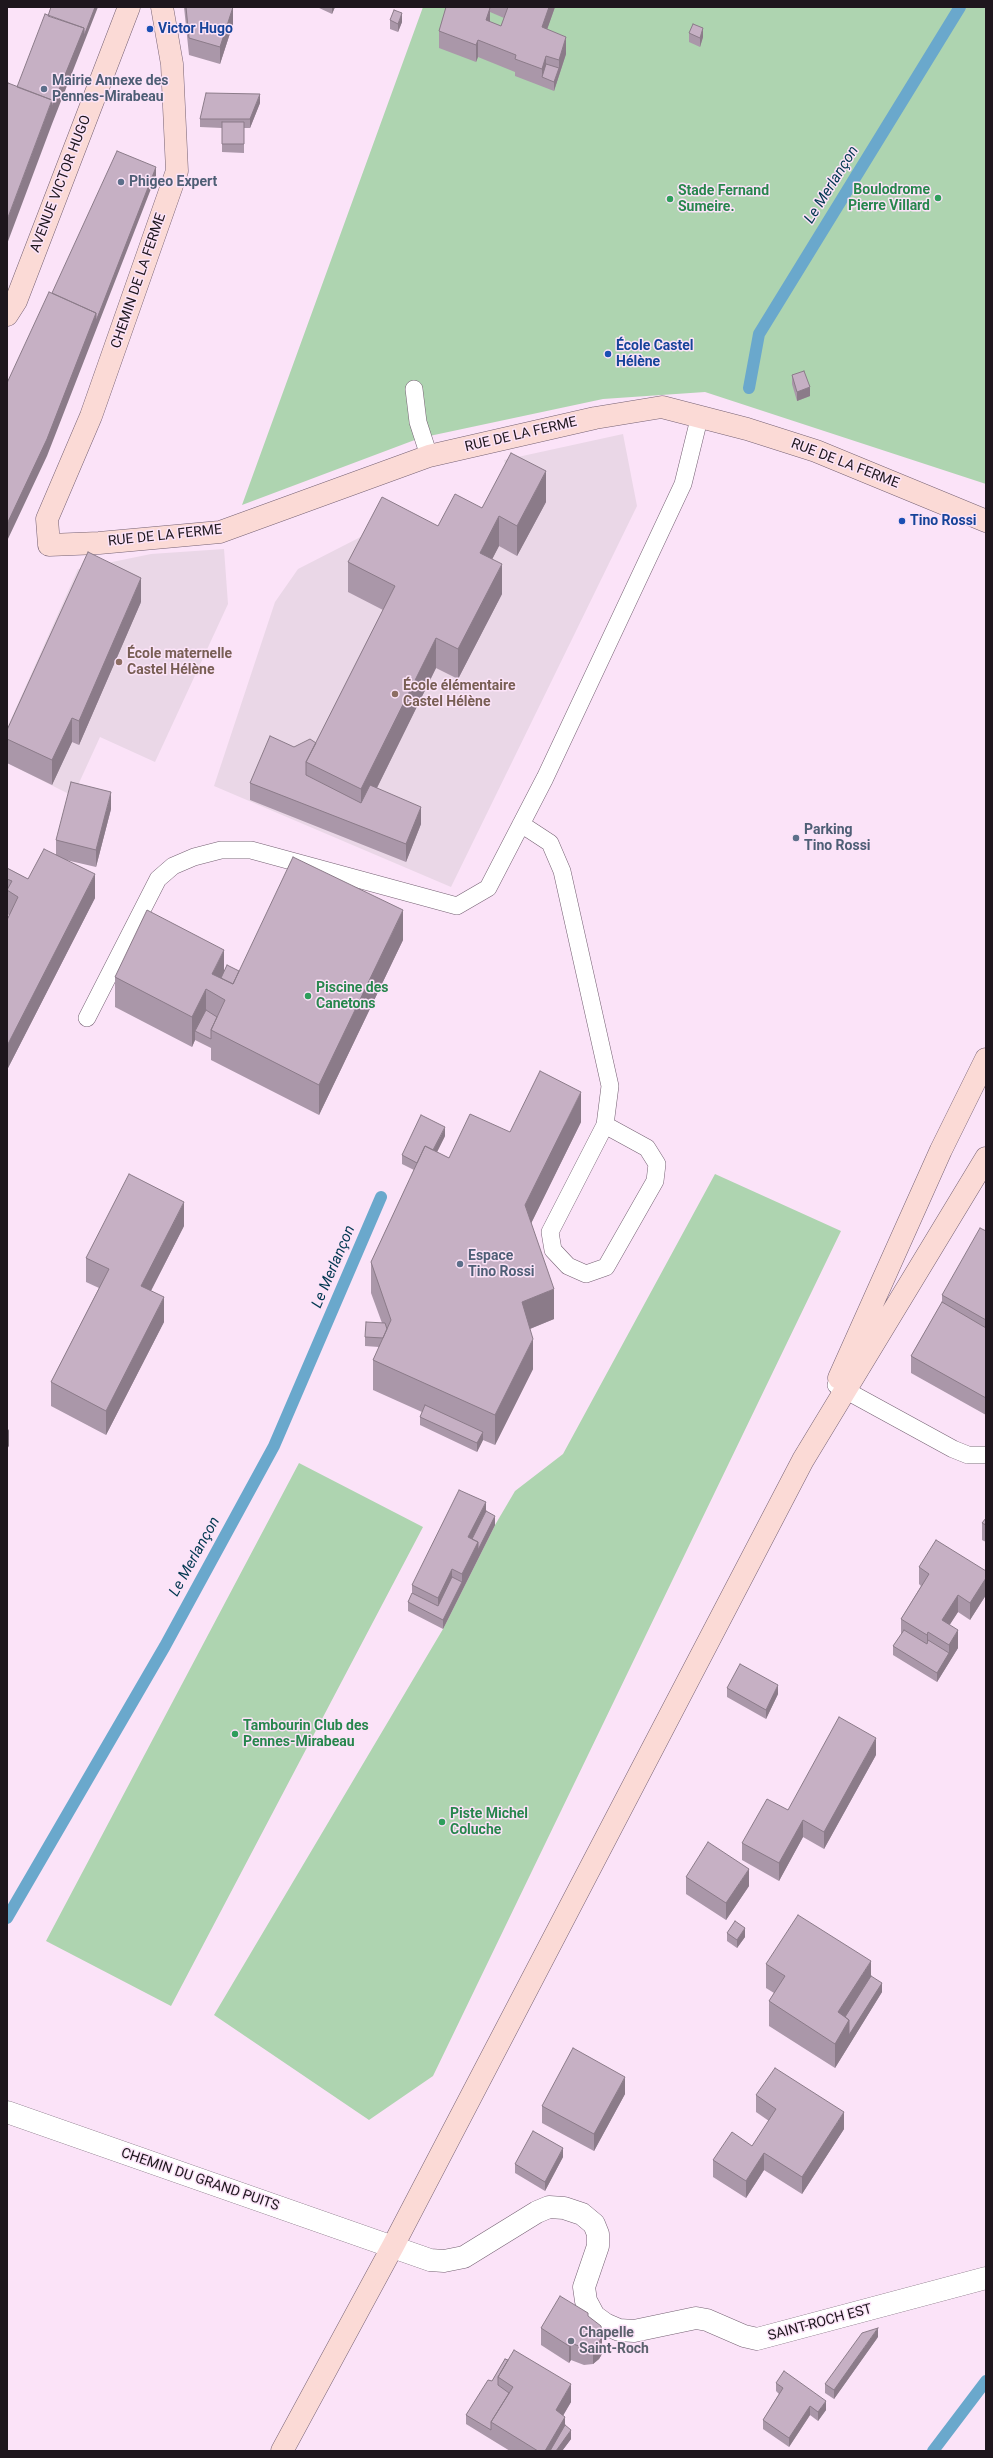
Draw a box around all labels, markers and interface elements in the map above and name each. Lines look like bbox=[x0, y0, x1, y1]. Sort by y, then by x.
place label: Victor Hugo bbox=[158, 21, 233, 37]
marker: Victor Hugo bbox=[145, 24, 155, 34]
place label: Mairie Annexe des Pennes-Mirabeau bbox=[52, 73, 168, 106]
marker: Mairie Annexe des Pennes-Mirabeau bbox=[39, 84, 49, 94]
street label: AVENUE VICTOR HUGO bbox=[27, 113, 95, 255]
water label: Le Merlançon bbox=[801, 143, 863, 227]
place label: Phigeo Expert bbox=[129, 174, 217, 190]
marker: Phigeo Expert bbox=[116, 177, 126, 187]
place label: Boulodrome Pierre Villard bbox=[848, 182, 930, 214]
place label: Stade Fernand Sumeire. bbox=[678, 183, 769, 216]
marker: Boulodrome Pierre Villard bbox=[933, 193, 943, 203]
marker: Stade Fernand Sumeire. bbox=[665, 194, 675, 204]
street label: CHEMIN DE LA FERME bbox=[108, 211, 170, 351]
place label: École Castel Hélène bbox=[616, 338, 694, 370]
marker: École Castel Hélène bbox=[603, 349, 613, 359]
street label: RUE DE LA FERME bbox=[463, 414, 579, 456]
street label: RUE DE LA FERME bbox=[789, 436, 901, 492]
place label: Tino Rossi bbox=[910, 513, 977, 529]
marker: Tino Rossi bbox=[897, 516, 907, 526]
street label: RUE DE LA FERME bbox=[107, 522, 223, 550]
place label: École maternelle Castel Hélène bbox=[127, 646, 232, 678]
marker: École maternelle Castel Hélène bbox=[114, 657, 124, 667]
place label: École élémentaire Castel Hélène bbox=[403, 678, 516, 710]
marker: École élémentaire Castel Hélène bbox=[390, 689, 400, 699]
place label: Parking Tino Rossi bbox=[804, 822, 871, 854]
marker: Parking Tino Rossi bbox=[791, 833, 801, 843]
place label: Piscine des Canetons bbox=[316, 980, 388, 1012]
marker: Piscine des Canetons bbox=[303, 991, 313, 1001]
water label: Le Merlançon bbox=[309, 1223, 359, 1311]
place label: Espace Tino Rossi bbox=[468, 1248, 535, 1280]
marker: Espace Tino Rossi bbox=[455, 1259, 465, 1269]
water label: Le Merlançon bbox=[166, 1514, 224, 1600]
place label: Tambourin Club des Pennes-Mirabeau bbox=[243, 1718, 369, 1750]
marker: Tambourin Club des Pennes-Mirabeau bbox=[230, 1729, 240, 1739]
place label: Piste Michel Coluche bbox=[450, 1806, 528, 1838]
marker: Piste Michel Coluche bbox=[437, 1817, 447, 1827]
street label: CHEMIN DU GRAND PUITS bbox=[119, 2145, 281, 2215]
street label: SAINT-ROCH EST bbox=[766, 2301, 874, 2345]
place label: Chapelle Saint-Roch bbox=[579, 2325, 649, 2358]
marker: Chapelle Saint-Roch bbox=[566, 2336, 576, 2346]

